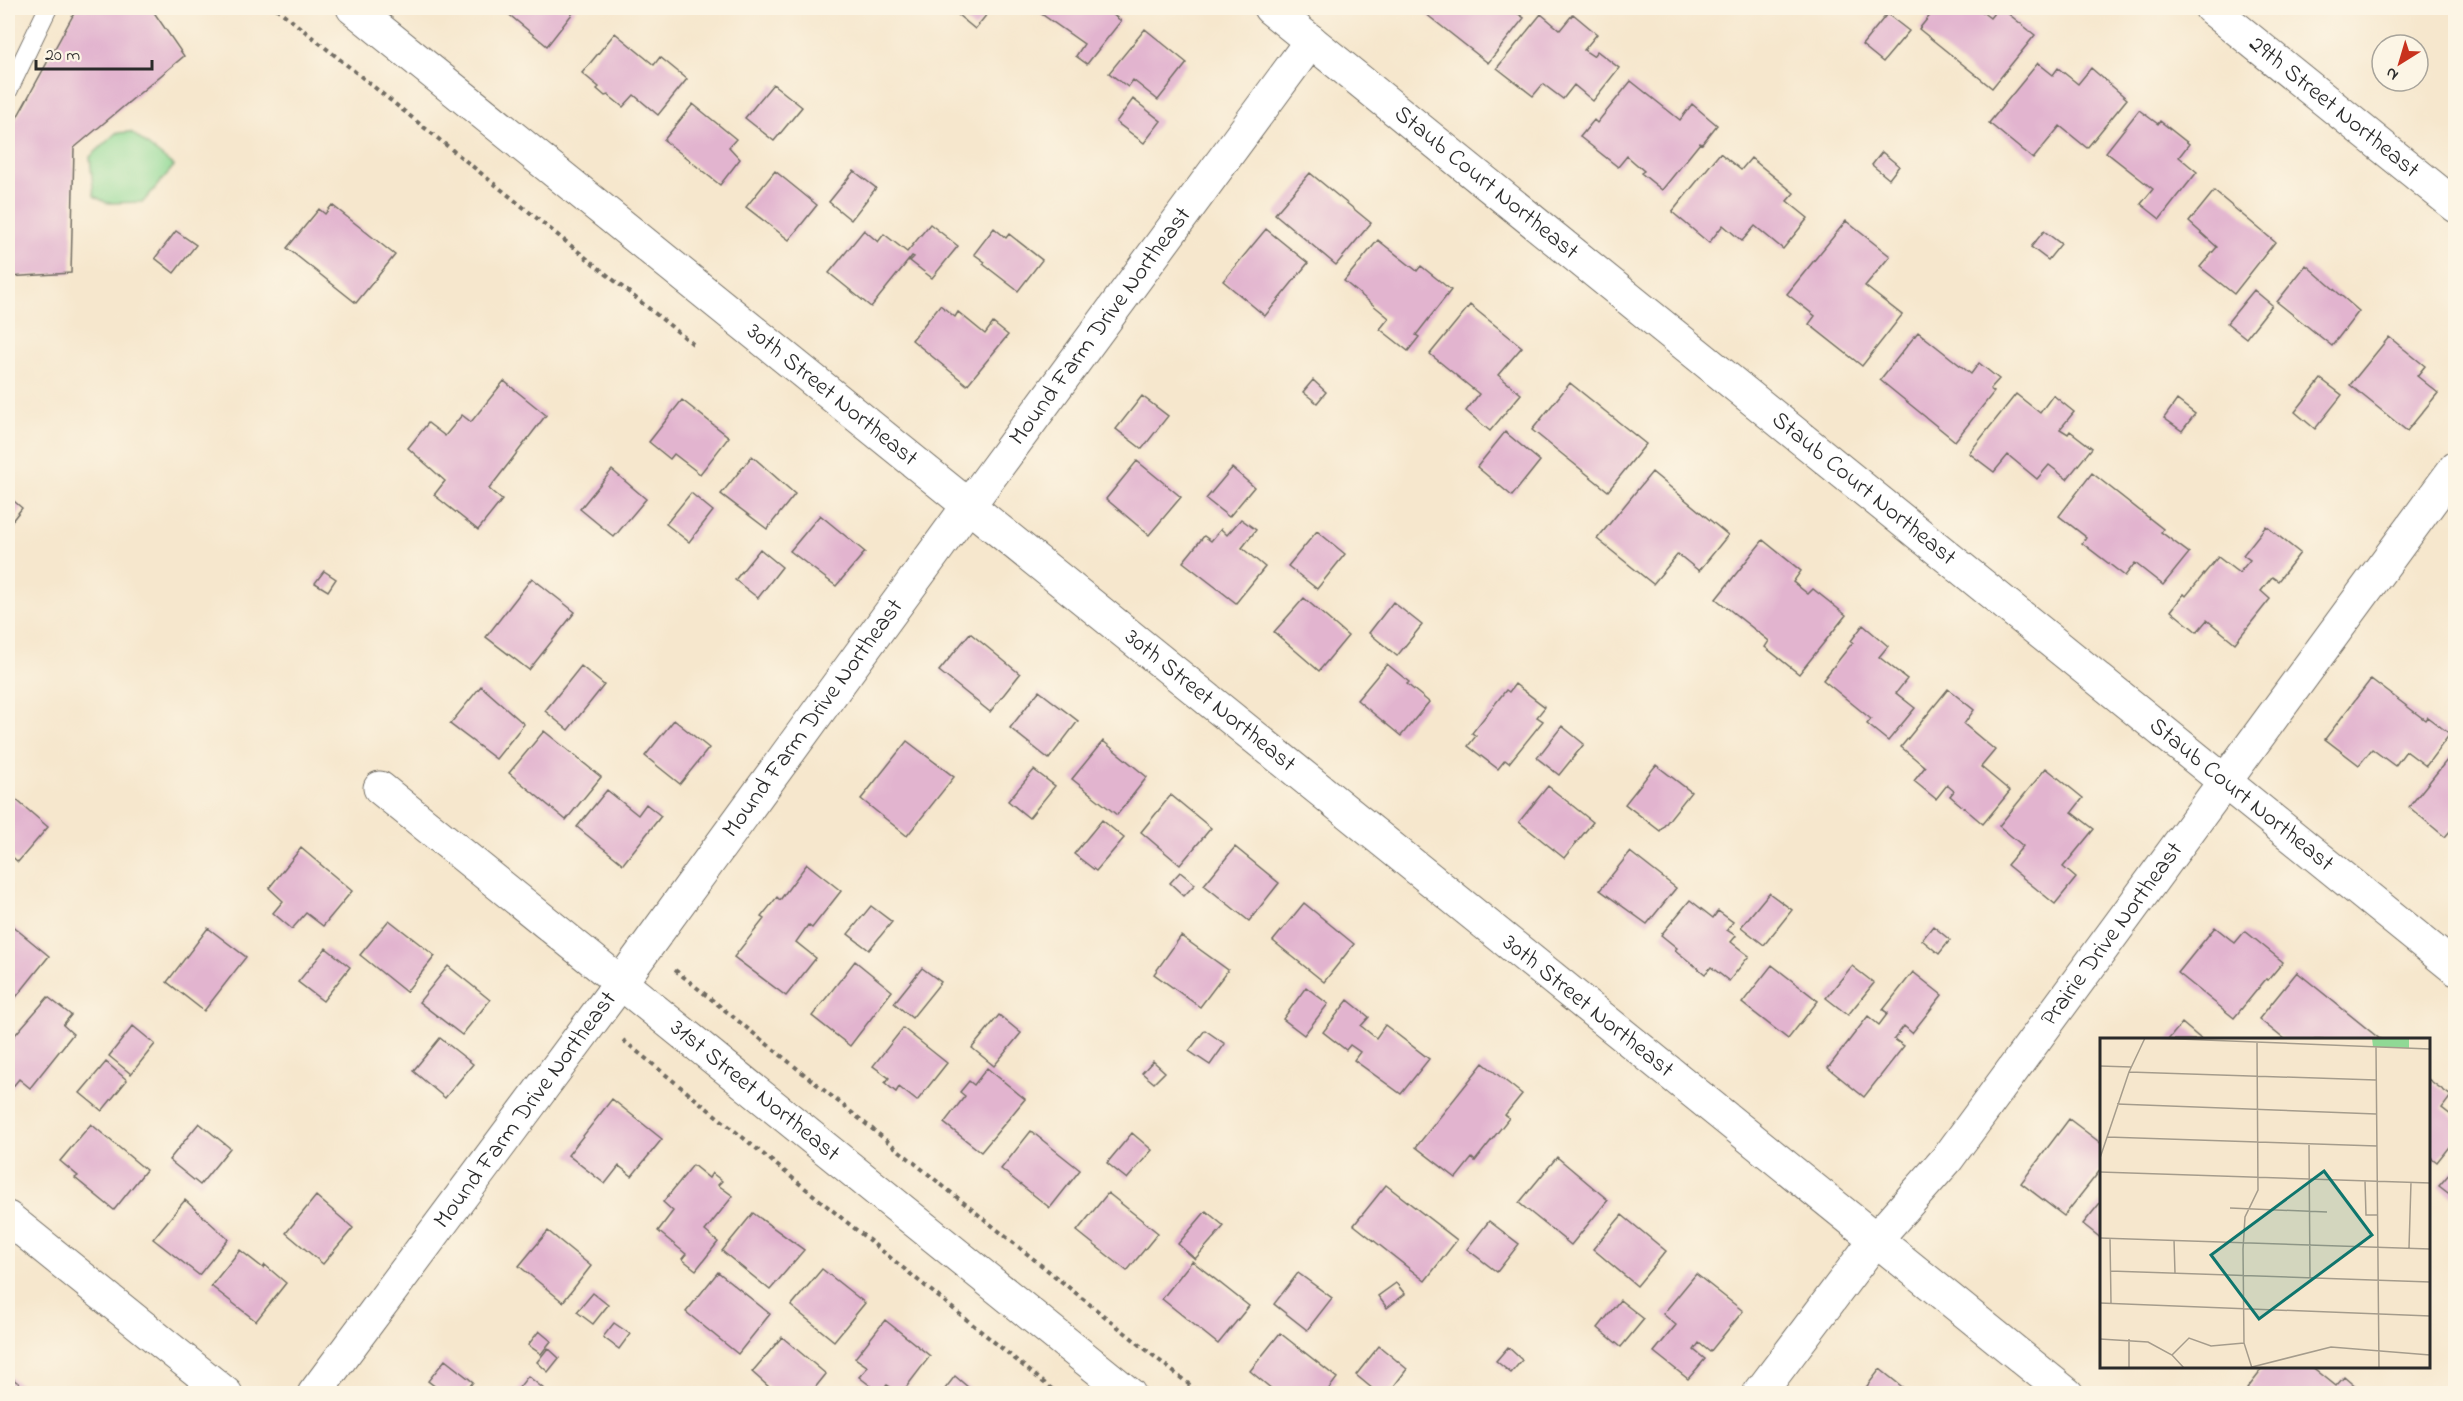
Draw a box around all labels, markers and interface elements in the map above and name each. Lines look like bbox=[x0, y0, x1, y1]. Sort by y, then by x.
street label: 29th Street Northeast bbox=[2242, 30, 2424, 184]
scale bar bbox=[36, 33, 152, 71]
north arrow bbox=[2370, 33, 2430, 93]
text: 20 m bbox=[45, 43, 80, 69]
street label: Staub Court Northeast bbox=[1386, 97, 1586, 269]
street label: Mound Farm Drive Northeast bbox=[1001, 200, 1200, 453]
street label: 30th Street Northeast bbox=[739, 315, 925, 476]
street label: Staub Court Northeast bbox=[1763, 403, 1964, 575]
street label: Mound Farm Drive Northeast bbox=[714, 592, 912, 845]
street label: 30th Street Northeast bbox=[1116, 621, 1303, 781]
street label: Staub Court Northeast bbox=[2141, 709, 2341, 881]
street label: Prairie Drive Northeast bbox=[2033, 835, 2192, 1034]
street label: 30th Street Northeast bbox=[1494, 926, 1681, 1087]
street label: Mound Farm Drive Northeast bbox=[425, 984, 626, 1236]
street label: 31st Street Northeast bbox=[662, 1011, 847, 1171]
inset map bbox=[2100, 1038, 2430, 1368]

